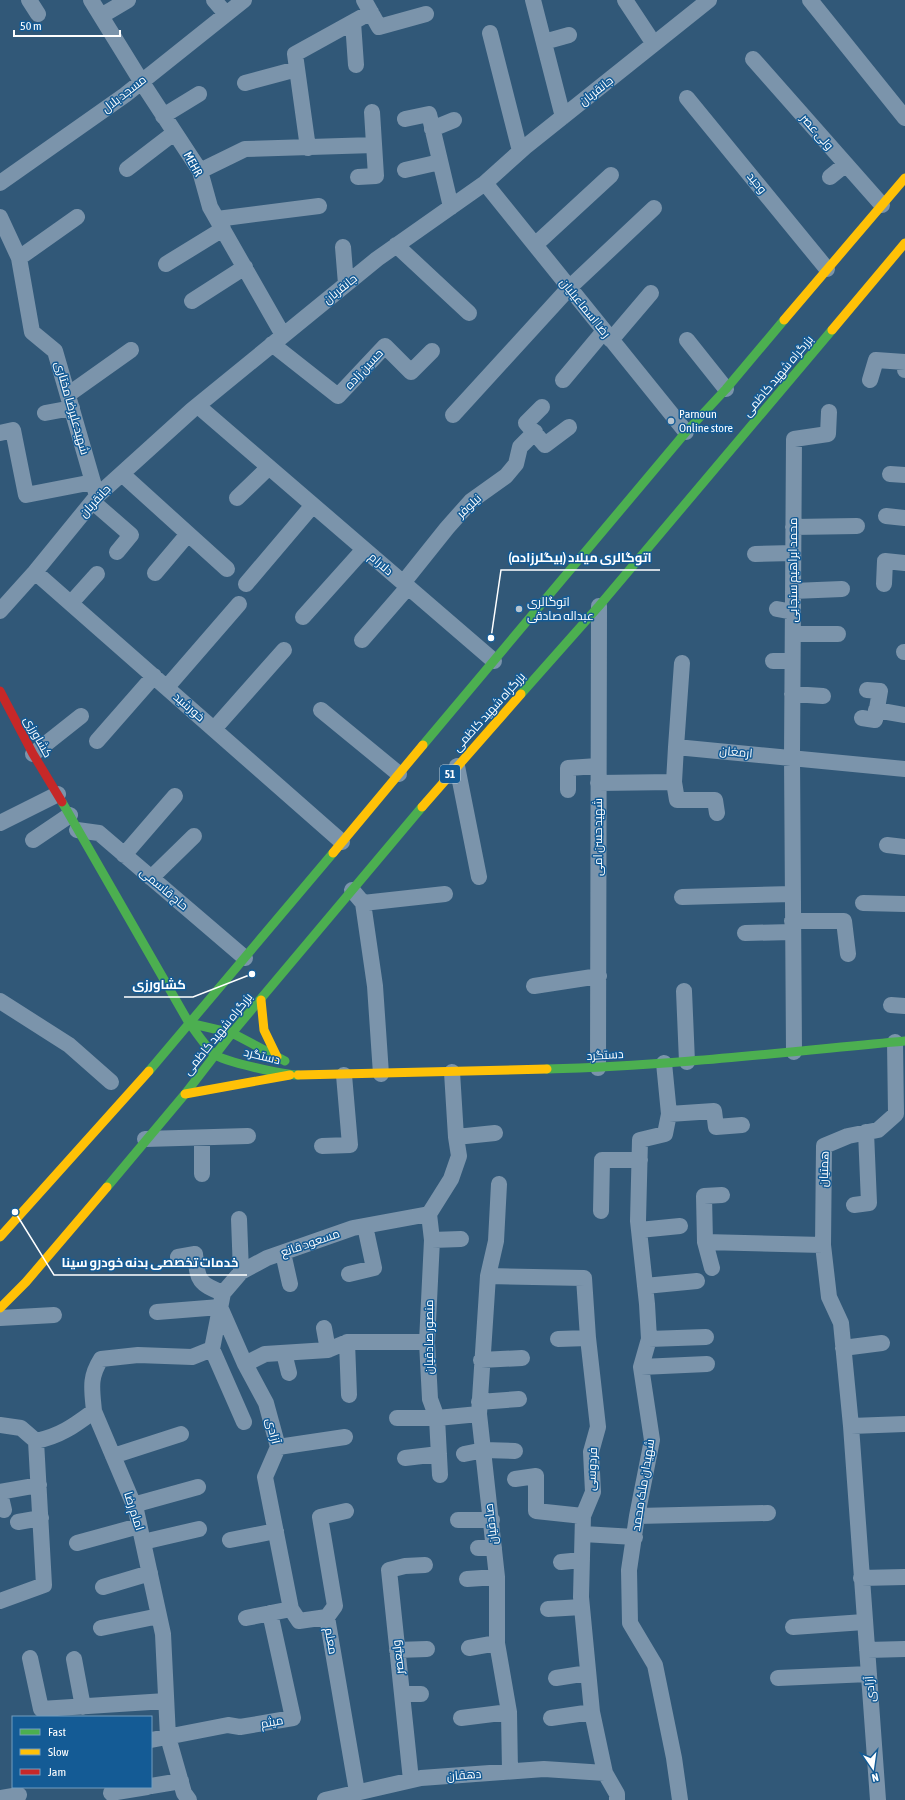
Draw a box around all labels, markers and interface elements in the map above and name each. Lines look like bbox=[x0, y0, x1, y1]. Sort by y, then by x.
scale bar bbox=[14, 12, 120, 38]
text: 50 m bbox=[20, 19, 42, 33]
street label: مسجد بلال bbox=[99, 72, 149, 116]
street label: جانقربان bbox=[576, 73, 616, 109]
street label: ولی عصر bbox=[797, 111, 836, 153]
street label: MEHR bbox=[181, 149, 205, 179]
street label: وحید bbox=[744, 170, 770, 196]
street label: جانقربان bbox=[320, 271, 360, 307]
street label: رضا اسماعیلیان bbox=[557, 275, 613, 341]
street label: بزرگراه شهید کاظمی bbox=[740, 333, 816, 419]
street label: حسین زاده bbox=[342, 346, 386, 392]
street label: شهیدعلیرضا مختاری bbox=[52, 360, 92, 456]
place label: Parnoun Online store bbox=[679, 407, 733, 435]
marker: Parnoun Online store bbox=[666, 416, 676, 426]
street label: جانقربان bbox=[76, 482, 114, 520]
street label: نیلوفر bbox=[453, 491, 484, 521]
street label: محمد ابراهیم سنجابی bbox=[786, 517, 801, 623]
callout: اتوگالری میلاد (بیگلرزاده) bbox=[501, 545, 660, 570]
street label: دلارام bbox=[365, 550, 396, 579]
text: اتوگالری میلاد (بیگلرزاده) bbox=[508, 550, 652, 566]
place label: اتوگالری عبداله صادقی bbox=[527, 595, 594, 623]
marker: اتوگالری عبداله صادقی bbox=[514, 604, 524, 614]
street label: بزرگراه شهید کاظمی bbox=[450, 670, 528, 754]
street label: خورشید bbox=[171, 690, 207, 724]
street label: کشاورزی bbox=[21, 714, 55, 760]
street label: ارمغان bbox=[719, 744, 753, 760]
road number: 51 bbox=[440, 765, 460, 783]
street label: شهید حسن امی bbox=[591, 798, 605, 876]
street label: حاج قاسمی bbox=[137, 865, 191, 914]
callout: کشاورزی bbox=[124, 972, 193, 997]
text: کشاورزی bbox=[132, 977, 186, 993]
street label: بزرگراه شهید کاظمی bbox=[181, 990, 255, 1078]
street label: دستگرد bbox=[242, 1045, 282, 1067]
street label: دستگرد bbox=[586, 1047, 624, 1063]
street label: همتیان bbox=[816, 1151, 832, 1187]
street label: مسعود قانع bbox=[279, 1226, 342, 1261]
callout: خدمات تخصصی بدنه خودرو سینا bbox=[54, 1250, 247, 1275]
text: خدمات تخصصی بدنه خودرو سینا bbox=[62, 1255, 238, 1271]
street label: منصور صادقیان bbox=[422, 1300, 436, 1374]
street label: آزادی bbox=[263, 1417, 283, 1446]
street label: شهیدان ملک محمد bbox=[629, 1438, 657, 1532]
street label: فردوسی bbox=[584, 1447, 600, 1491]
street label: امام رضا bbox=[120, 1490, 147, 1533]
street label: صادقیان bbox=[482, 1503, 500, 1545]
street label: معلم bbox=[321, 1627, 340, 1656]
street label: ولیعصر bbox=[389, 1639, 407, 1676]
street label: آزادی bbox=[862, 1675, 878, 1703]
street label: میثم bbox=[260, 1713, 285, 1732]
legend bbox=[12, 1716, 152, 1788]
text: Fast bbox=[48, 1725, 66, 1739]
text: Slow bbox=[48, 1745, 69, 1759]
north arrow bbox=[853, 1748, 893, 1788]
text: Jam bbox=[48, 1765, 66, 1779]
street label: دهقان bbox=[446, 1767, 482, 1783]
text: N bbox=[871, 1771, 880, 1784]

